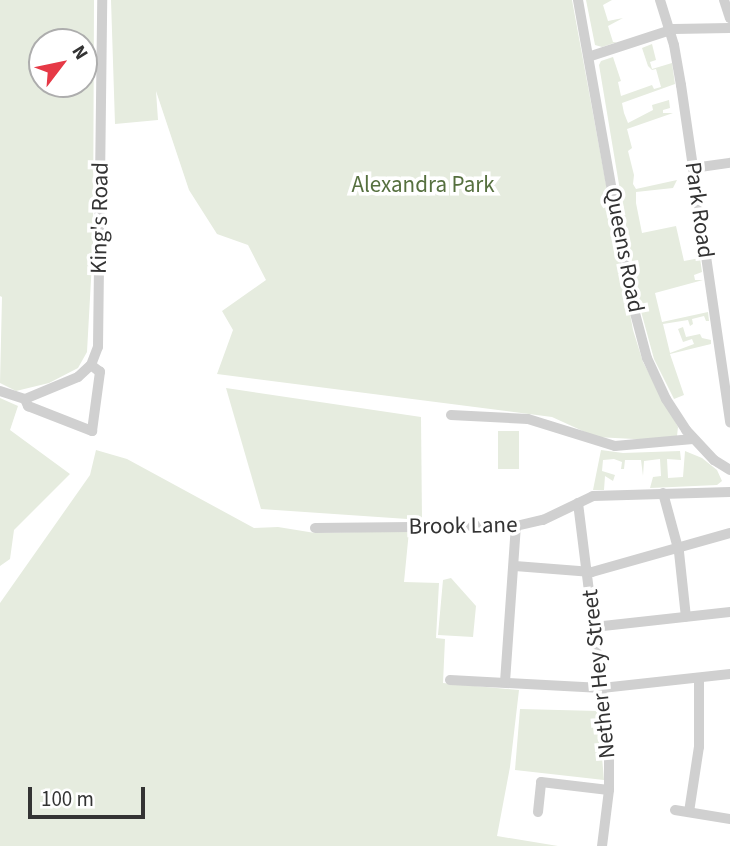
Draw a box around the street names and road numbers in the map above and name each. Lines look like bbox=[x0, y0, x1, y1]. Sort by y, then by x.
street label: Park Road bbox=[679, 160, 719, 260]
street label: King's Road bbox=[85, 162, 115, 274]
street label: Queens Road bbox=[598, 185, 650, 315]
street label: Brook Lane bbox=[408, 511, 518, 541]
street label: Nether Hey Street bbox=[576, 588, 622, 760]

